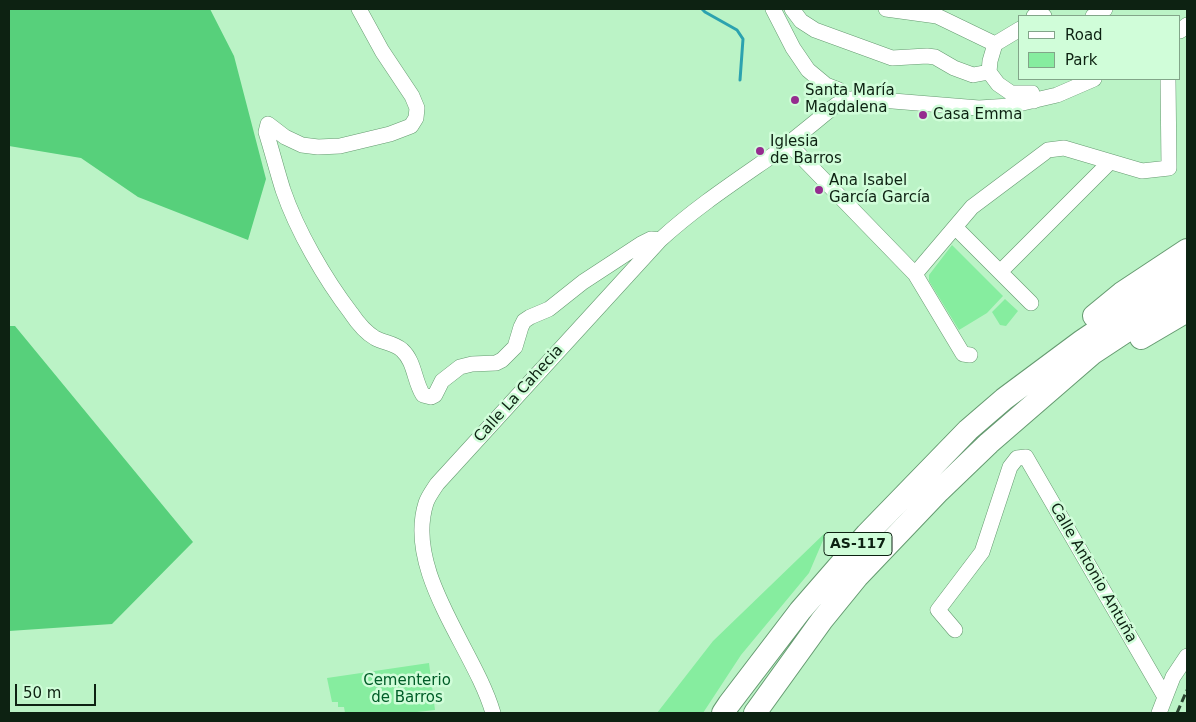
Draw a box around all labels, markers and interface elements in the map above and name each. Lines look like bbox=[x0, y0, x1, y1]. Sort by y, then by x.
legend bbox=[1018, 15, 1181, 80]
text: Road bbox=[1065, 26, 1103, 44]
text: Park bbox=[1065, 51, 1097, 69]
place label: Santa María Magdalena bbox=[805, 82, 895, 117]
marker: Santa María Magdalena bbox=[789, 94, 801, 106]
place label: Casa Emma bbox=[933, 106, 1022, 124]
marker: Casa Emma bbox=[917, 109, 929, 121]
place label: Iglesia de Barros bbox=[770, 133, 842, 168]
marker: Iglesia de Barros bbox=[754, 145, 766, 157]
place label: Ana Isabel García García bbox=[829, 172, 930, 207]
marker: Ana Isabel García García bbox=[813, 184, 825, 196]
street label: Calle La Cahecia bbox=[471, 342, 567, 446]
street label: Calle Antonio Antuña bbox=[1046, 500, 1140, 646]
road number: AS-117 bbox=[824, 532, 892, 556]
park label: Cementerio de Barros bbox=[363, 672, 451, 707]
scale bar bbox=[18, 674, 99, 706]
text: 50 m bbox=[23, 684, 61, 702]

